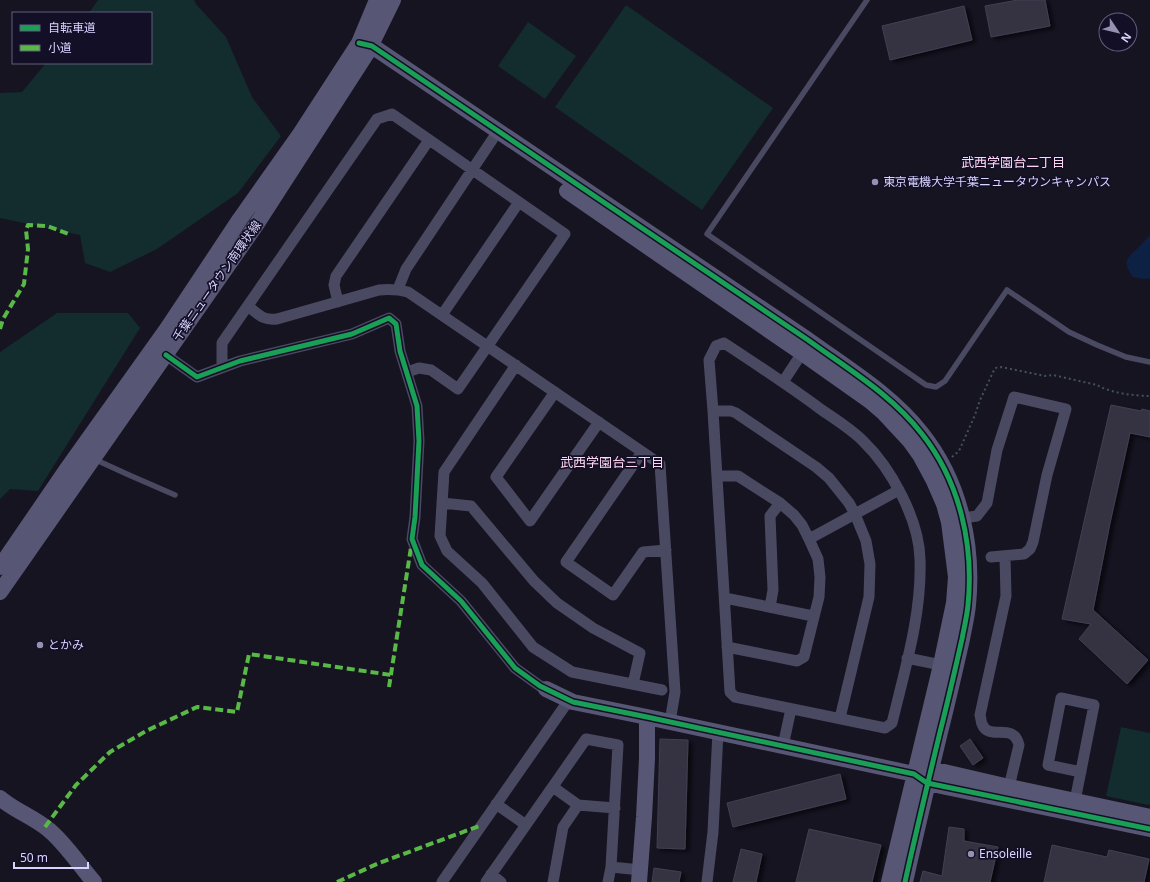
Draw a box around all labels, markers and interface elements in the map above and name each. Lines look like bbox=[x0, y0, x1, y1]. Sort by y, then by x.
legend bbox=[12, 12, 152, 64]
north arrow bbox=[1098, 12, 1138, 52]
text: 自転車道 bbox=[48, 19, 96, 36]
text: N bbox=[1118, 30, 1135, 46]
text: 小道 bbox=[48, 39, 72, 56]
district label: 武西学園台二丁目 bbox=[961, 153, 1065, 171]
place label: 東京電機大学千葉ニュータウンキャンパス bbox=[883, 173, 1111, 190]
marker: 東京電機大学千葉ニュータウンキャンパス bbox=[870, 177, 880, 187]
street label: 千葉ニュータウン南環状線 bbox=[168, 217, 265, 345]
district label: 武西学園台三丁目 bbox=[560, 453, 664, 471]
place label: とかみ bbox=[48, 636, 84, 653]
marker: とかみ bbox=[35, 640, 45, 650]
scale bar bbox=[14, 844, 88, 870]
place label: Ensoleille bbox=[979, 845, 1032, 862]
text: 50 m bbox=[20, 849, 48, 866]
marker: Ensoleille bbox=[966, 849, 976, 859]

